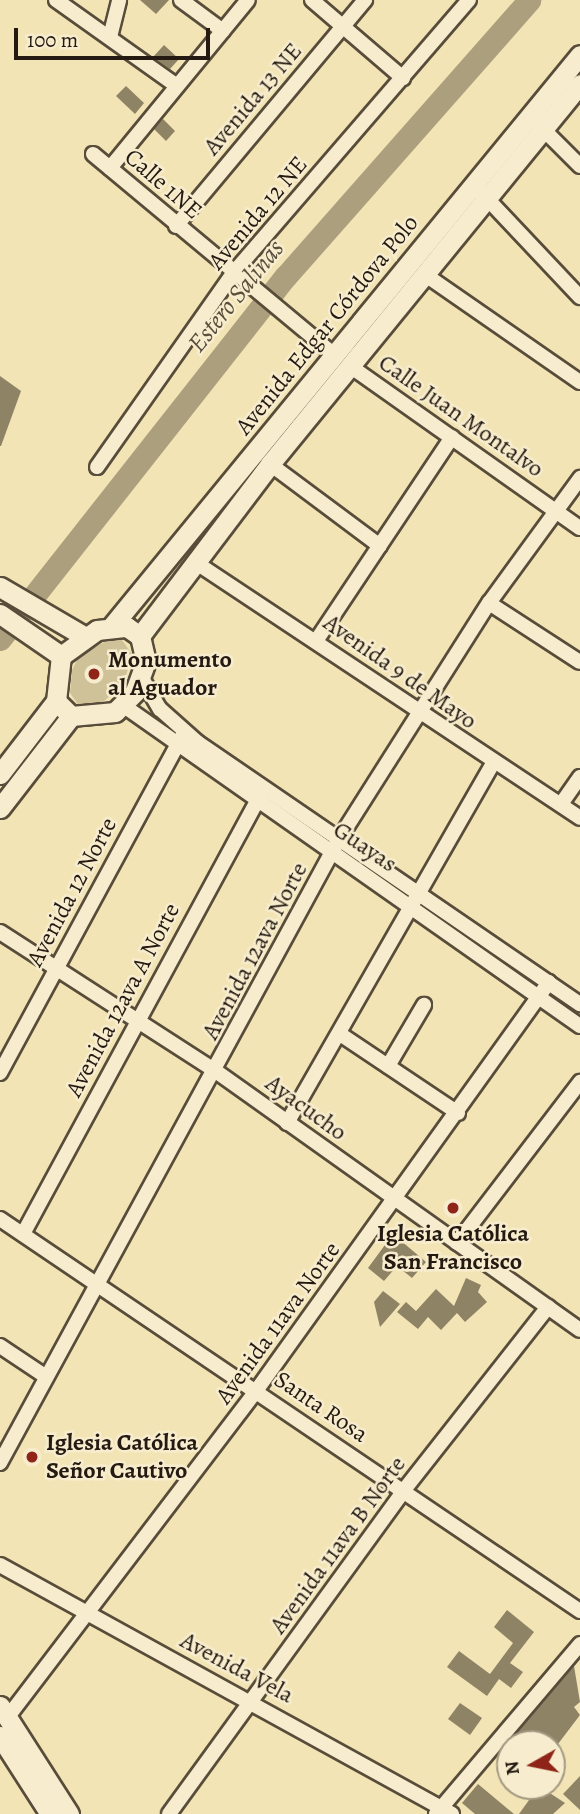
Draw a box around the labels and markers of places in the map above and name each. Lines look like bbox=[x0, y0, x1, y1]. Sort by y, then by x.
place label: Monumento al Aguador bbox=[108, 646, 232, 702]
marker: Monumento al Aguador bbox=[86, 666, 102, 682]
marker: Iglesia Católica San Francisco bbox=[445, 1200, 461, 1216]
place label: Iglesia Católica San Francisco bbox=[377, 1220, 529, 1276]
place label: Iglesia Católica Señor Cautivo bbox=[46, 1429, 198, 1485]
marker: Iglesia Católica Señor Cautivo bbox=[24, 1449, 40, 1465]

